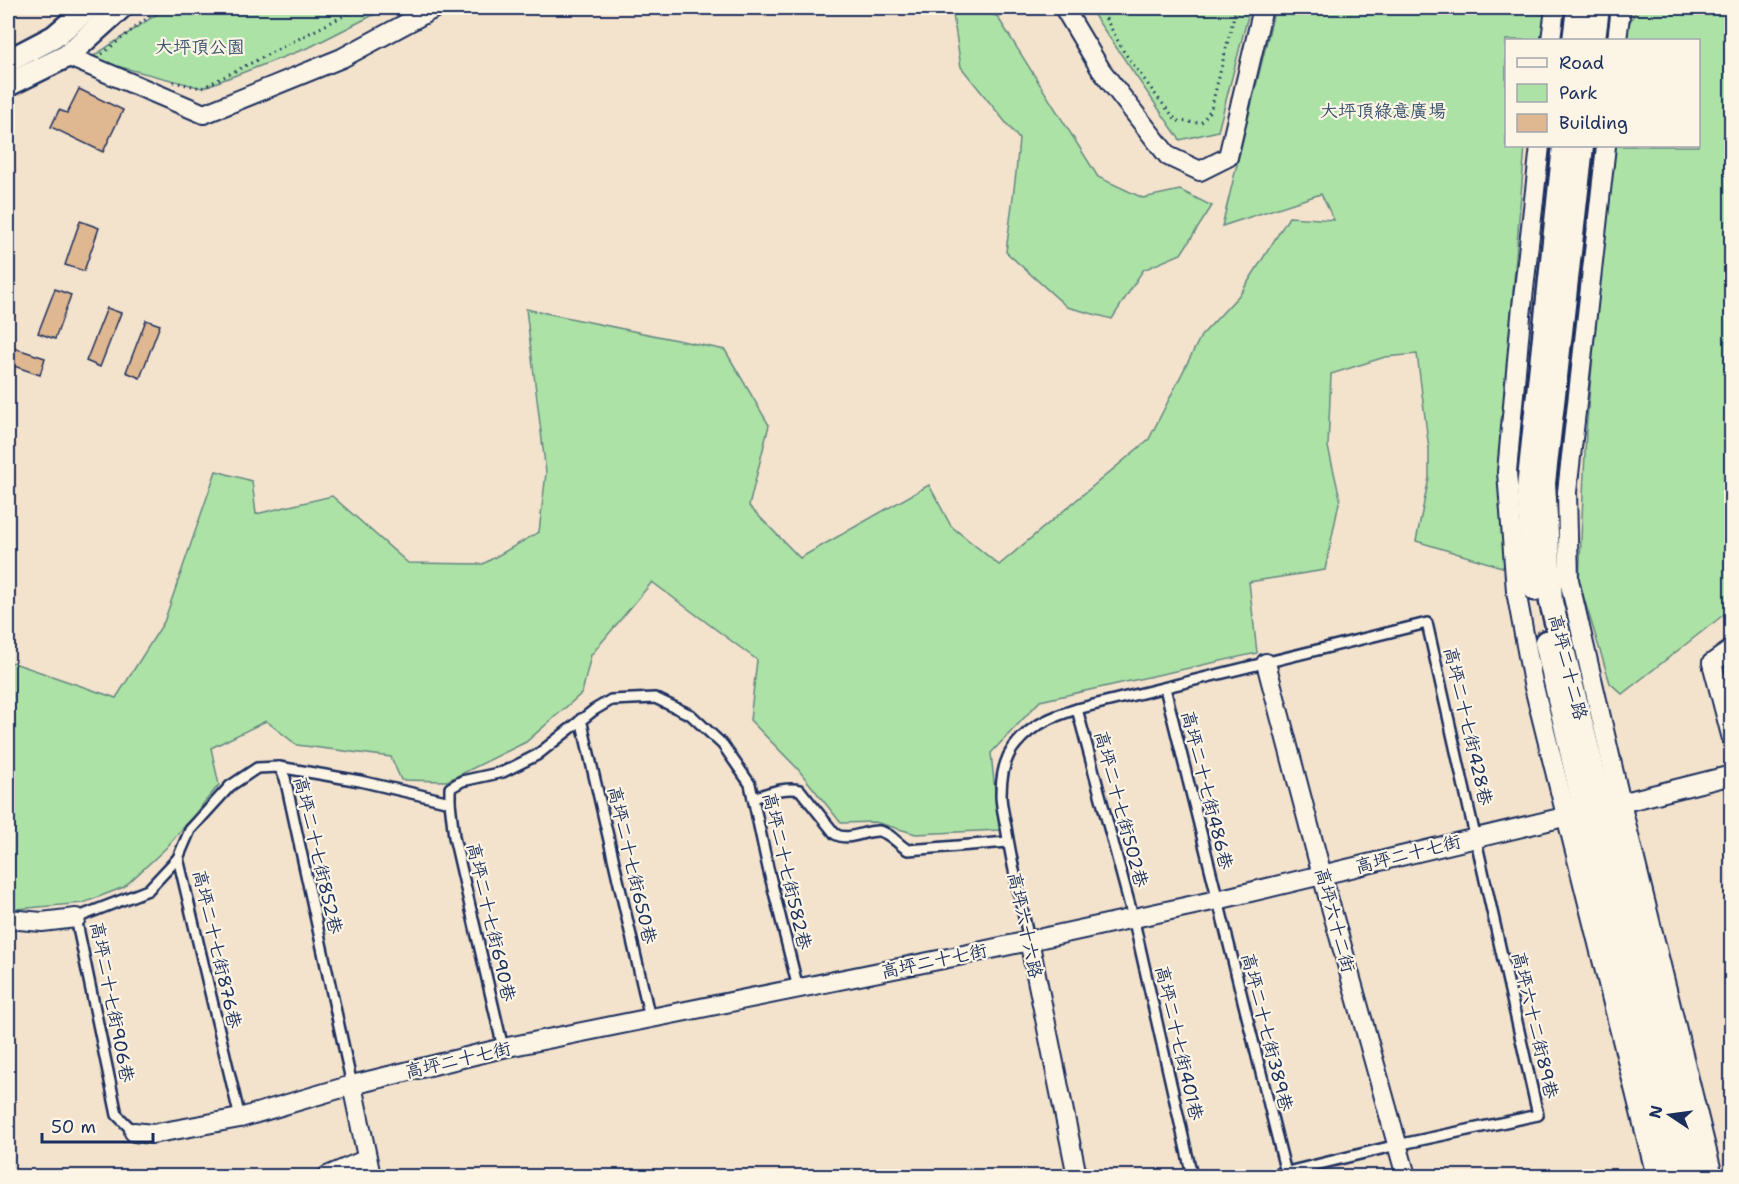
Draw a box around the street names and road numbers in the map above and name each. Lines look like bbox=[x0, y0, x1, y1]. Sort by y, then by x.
street label: 高坪二十二路 bbox=[1543, 612, 1593, 722]
street label: 高坪二十七街428巷 bbox=[1438, 644, 1498, 808]
street label: 高坪二十七街486巷 bbox=[1176, 708, 1238, 872]
street label: 高坪二十七街502巷 bbox=[1089, 728, 1153, 890]
street label: 高坪二十七街852巷 bbox=[288, 774, 348, 936]
street label: 高坪二十七街650巷 bbox=[602, 784, 662, 946]
street label: 高坪二十七街582巷 bbox=[757, 790, 817, 952]
street label: 高坪二十七街 bbox=[1353, 829, 1463, 879]
street label: 高坪二十七街690巷 bbox=[461, 840, 521, 1004]
street label: 高坪六十二街 bbox=[1309, 865, 1361, 975]
street label: 高坪二十七街876巷 bbox=[187, 867, 247, 1031]
street label: 高坪六十六路 bbox=[1002, 870, 1048, 980]
street label: 高坪二十七街906巷 bbox=[85, 920, 139, 1084]
street label: 高坪二十七街 bbox=[879, 938, 989, 984]
street label: 高坪六十二街89巷 bbox=[1506, 949, 1564, 1101]
street label: 高坪二十七街389巷 bbox=[1236, 950, 1298, 1114]
street label: 高坪二十七街401巷 bbox=[1150, 963, 1208, 1123]
street label: 高坪二十七街 bbox=[403, 1036, 513, 1084]

